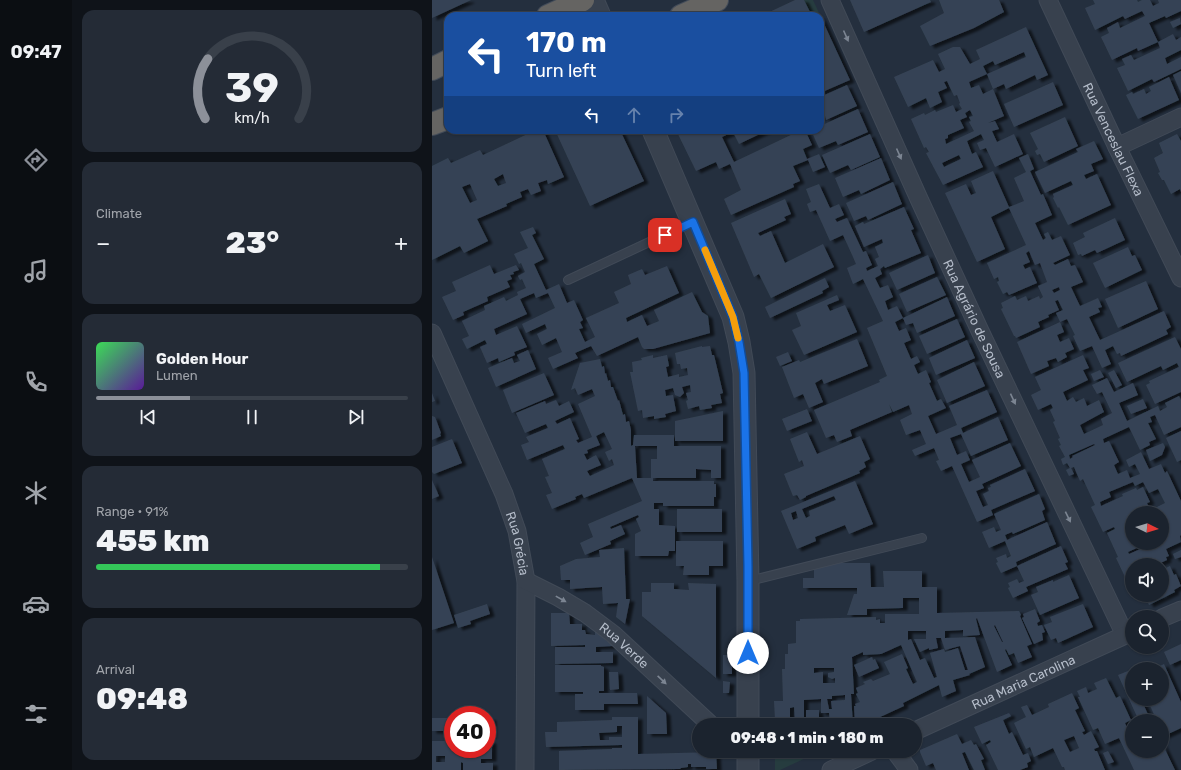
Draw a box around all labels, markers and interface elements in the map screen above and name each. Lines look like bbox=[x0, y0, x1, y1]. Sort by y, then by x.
text: 170 m bbox=[526, 26, 607, 59]
icon: left bbox=[460, 28, 512, 80]
one-way arrow bbox=[843, 30, 849, 41]
text: 09:47 bbox=[10, 41, 62, 63]
text: Turn left bbox=[526, 60, 596, 82]
text: 39 bbox=[225, 63, 279, 112]
street label: Rua Venceslau Flexa bbox=[1080, 80, 1147, 199]
icon: left bbox=[581, 104, 603, 126]
icon: ahead bbox=[623, 104, 645, 126]
icon: right bbox=[665, 104, 687, 126]
text: km/h bbox=[234, 110, 270, 127]
icon: directions bbox=[22, 146, 50, 174]
one-way arrow bbox=[896, 149, 902, 160]
text: Climate bbox=[96, 206, 142, 221]
pin bbox=[648, 218, 682, 252]
icon: arrive bbox=[654, 224, 676, 246]
text: 23° bbox=[226, 225, 279, 261]
text: − bbox=[96, 230, 110, 257]
text: + bbox=[394, 230, 408, 257]
icon: music bbox=[22, 257, 50, 285]
street label: Rua Agrário de Sousa bbox=[940, 257, 1008, 381]
text: Golden Hour bbox=[156, 350, 248, 368]
icon: phone bbox=[22, 368, 50, 396]
text: Lumen bbox=[156, 368, 198, 383]
one-way arrow bbox=[1010, 394, 1016, 405]
icon: previous bbox=[137, 406, 159, 428]
icon: pause bbox=[241, 406, 263, 428]
icon: next bbox=[345, 406, 367, 428]
icon: climate bbox=[22, 479, 50, 507]
text: Range · 91% bbox=[96, 504, 168, 519]
north arrow bbox=[1125, 506, 1169, 550]
map controls bbox=[1125, 506, 1169, 758]
street label: Rua Grécia bbox=[503, 510, 532, 577]
one-way arrow bbox=[1065, 511, 1071, 523]
text: 455 km bbox=[96, 523, 210, 559]
button: sound bbox=[1125, 558, 1169, 602]
icon: car bbox=[22, 590, 50, 618]
one-way arrow bbox=[555, 595, 567, 602]
button: search bbox=[1125, 610, 1169, 654]
street label: Rua Verde bbox=[596, 619, 652, 672]
position arrow bbox=[727, 632, 769, 674]
street label: Rua Maria Carolina bbox=[969, 652, 1078, 712]
text: Arrival bbox=[96, 662, 135, 677]
button: + bbox=[1125, 662, 1169, 706]
one-way arrow bbox=[657, 675, 667, 684]
text: 09:48 bbox=[96, 681, 188, 717]
icon: filters bbox=[22, 700, 50, 728]
speed limit sign: 40 bbox=[444, 706, 496, 758]
button: − bbox=[1125, 714, 1169, 758]
text: 09:48 · 1 min · 180 m bbox=[731, 729, 883, 747]

